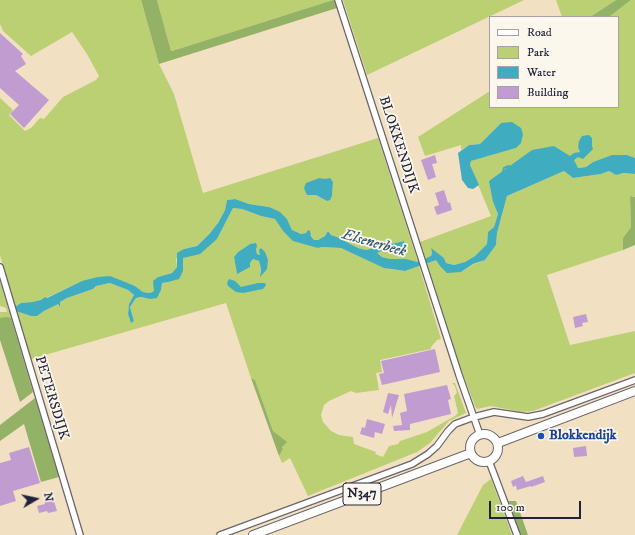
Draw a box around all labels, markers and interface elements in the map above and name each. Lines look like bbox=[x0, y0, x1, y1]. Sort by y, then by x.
legend bbox=[489, 16, 619, 108]
text: Road bbox=[527, 25, 552, 40]
text: Park bbox=[527, 45, 549, 60]
text: Water bbox=[527, 65, 556, 80]
text: Building bbox=[527, 85, 568, 100]
street label: BLOKKENDIJK bbox=[374, 94, 422, 196]
water label: Elsenerbeek bbox=[340, 226, 408, 262]
street label: PETERSDIJK bbox=[30, 354, 72, 442]
place label: Blokkendijk bbox=[549, 428, 616, 444]
marker: Blokkendijk bbox=[536, 431, 546, 441]
north arrow bbox=[16, 479, 56, 519]
road number: N347 bbox=[343, 483, 381, 505]
text: N bbox=[40, 492, 55, 503]
scale bar bbox=[491, 493, 583, 519]
text: 100 m bbox=[496, 500, 525, 515]

